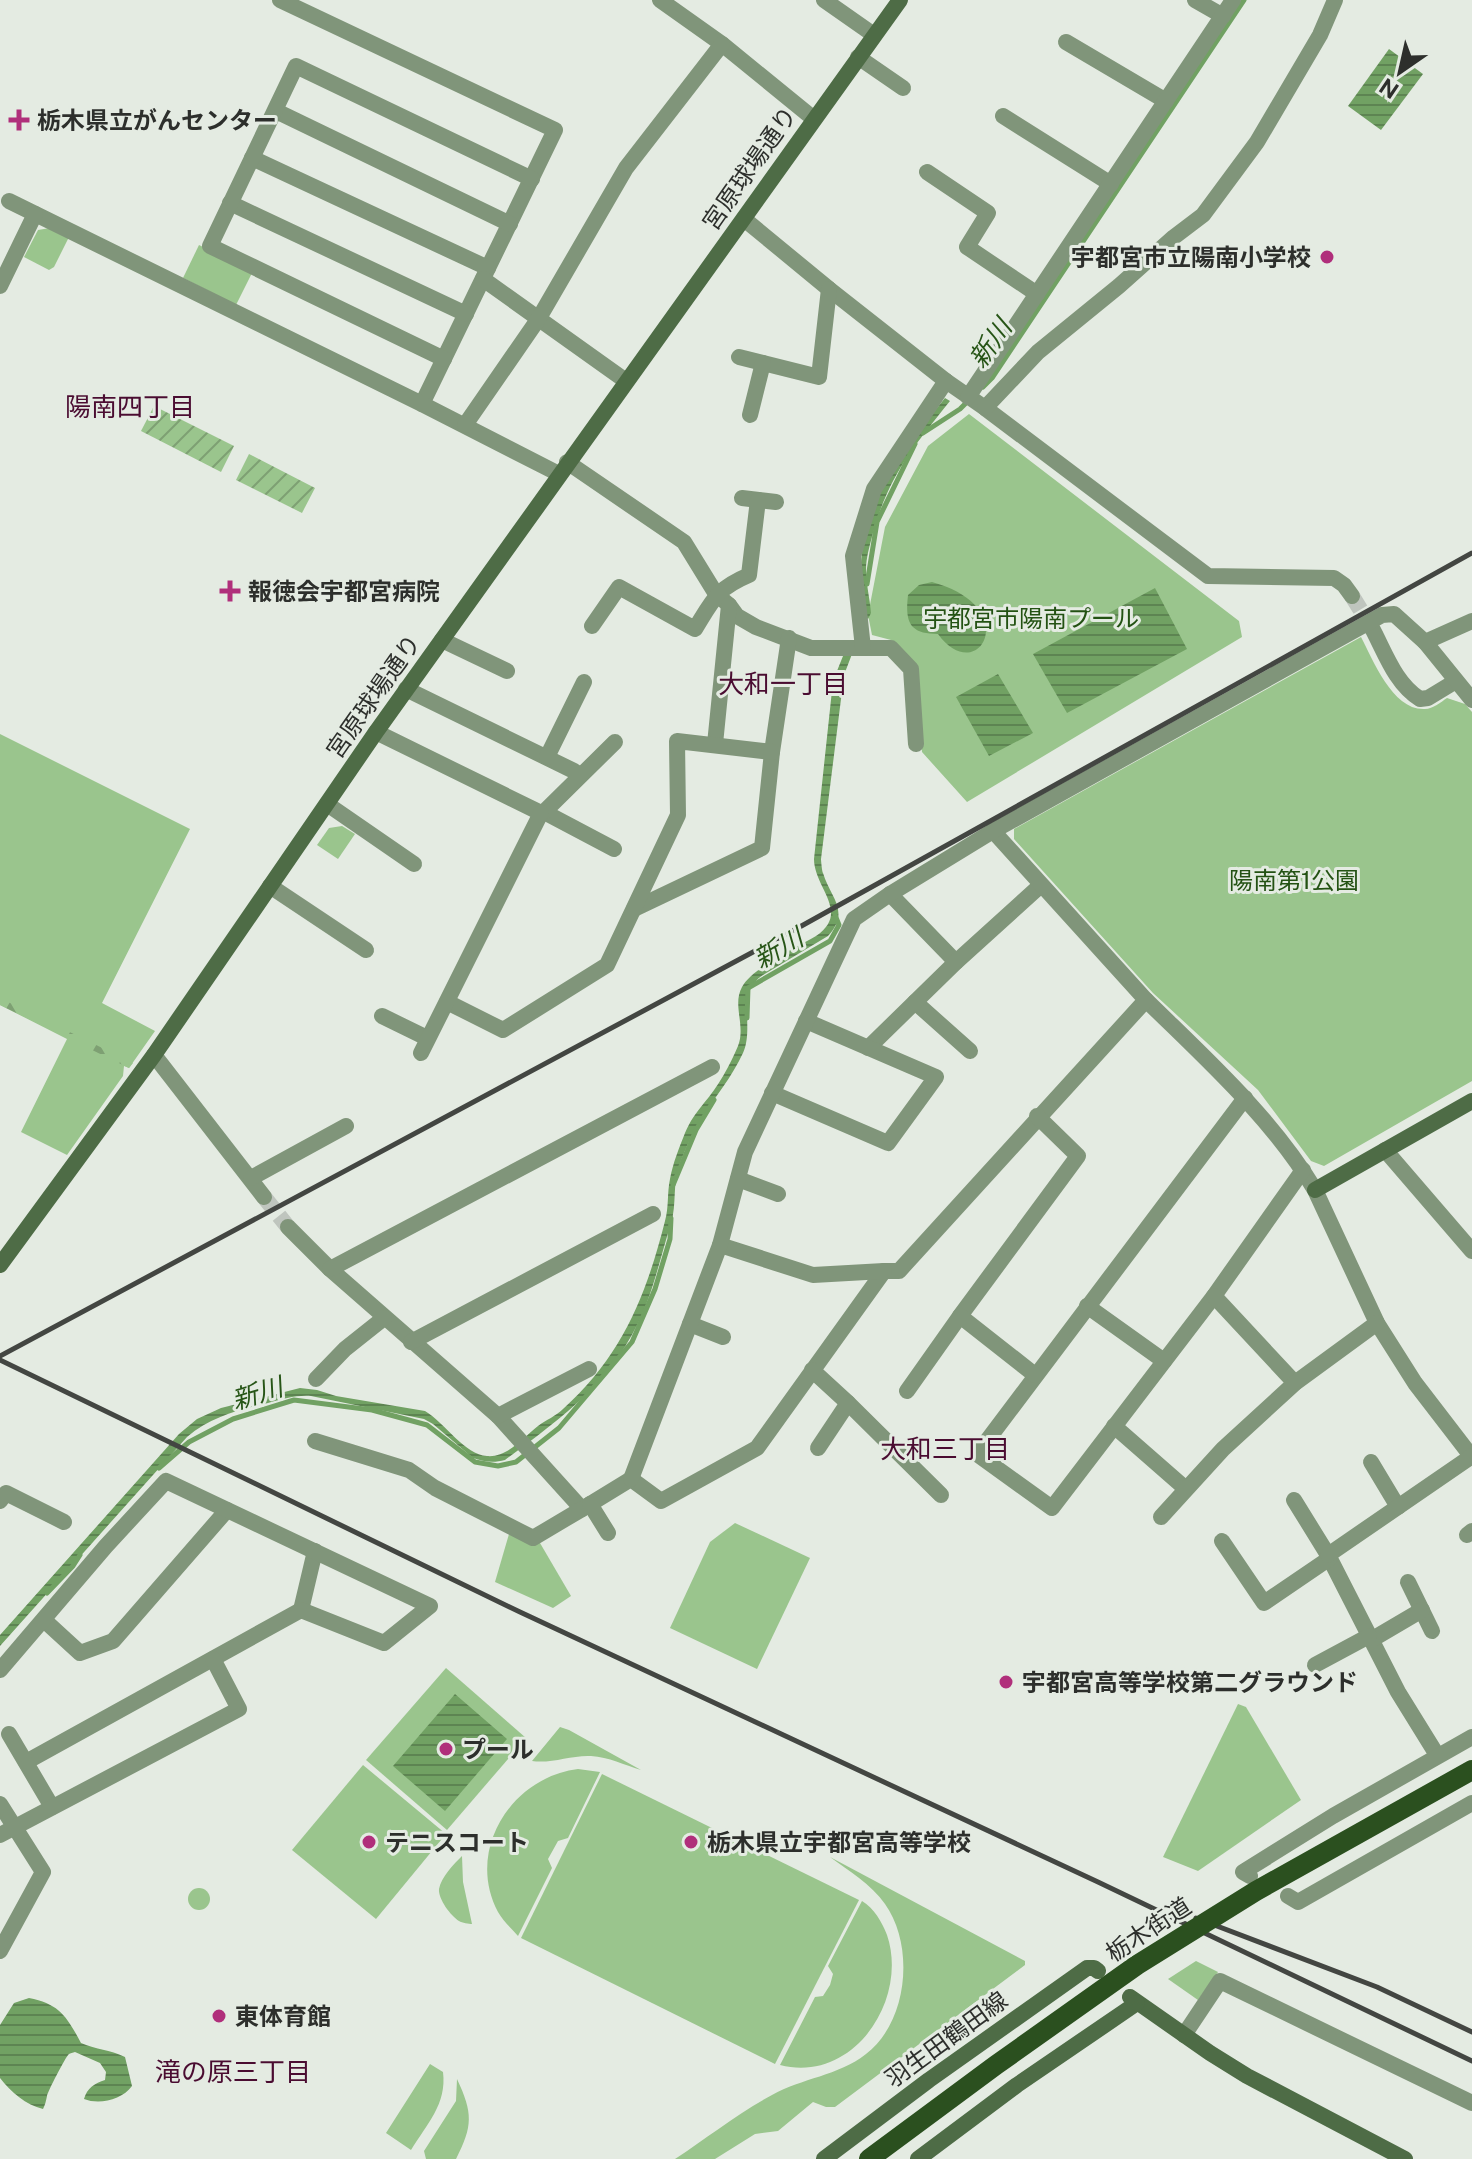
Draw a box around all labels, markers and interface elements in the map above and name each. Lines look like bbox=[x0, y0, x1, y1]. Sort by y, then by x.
north arrow bbox=[1360, 32, 1440, 112]
text: N bbox=[1374, 73, 1403, 104]
street label: 宮原球場通り bbox=[696, 101, 802, 235]
place label: 栃木県立がんセンター bbox=[37, 106, 277, 134]
marker: 栃木県立がんセンター bbox=[8, 109, 30, 131]
place label: 宇都宮市立陽南小学校 bbox=[1071, 243, 1311, 271]
marker: 宇都宮市立陽南小学校 bbox=[1318, 248, 1336, 266]
water label: 新川 bbox=[962, 310, 1019, 373]
district label: 陽南四丁目 bbox=[65, 391, 195, 422]
place label: 報徳会宇都宮病院 bbox=[248, 577, 440, 605]
marker: 報徳会宇都宮病院 bbox=[219, 580, 241, 602]
park label: 宇都宮市陽南プール bbox=[923, 604, 1139, 632]
street label: 宮原球場通り bbox=[320, 629, 426, 763]
district label: 大和一丁目 bbox=[718, 668, 848, 699]
park label: 陽南第1公園 bbox=[1229, 866, 1359, 894]
water label: 新川 bbox=[748, 920, 811, 974]
water label: 新川 bbox=[228, 1370, 289, 1415]
district label: 大和三丁目 bbox=[880, 1433, 1010, 1464]
place label: 宇都宮高等学校第二グラウンド bbox=[1022, 1668, 1358, 1696]
marker: 宇都宮高等学校第二グラウンド bbox=[997, 1673, 1015, 1691]
place label: プール bbox=[462, 1735, 534, 1763]
marker: プール bbox=[437, 1740, 455, 1758]
place label: テニスコート bbox=[385, 1828, 529, 1856]
place label: 栃木県立宇都宮高等学校 bbox=[707, 1828, 971, 1856]
marker: テニスコート bbox=[360, 1833, 378, 1851]
marker: 栃木県立宇都宮高等学校 bbox=[682, 1833, 700, 1851]
street label: 栃木街道 bbox=[1100, 1891, 1196, 1967]
street label: 羽生田鶴田線 bbox=[880, 1985, 1012, 2093]
place label: 東体育館 bbox=[235, 2002, 331, 2030]
marker: 東体育館 bbox=[210, 2007, 228, 2025]
district label: 滝の原三丁目 bbox=[155, 2056, 311, 2087]

